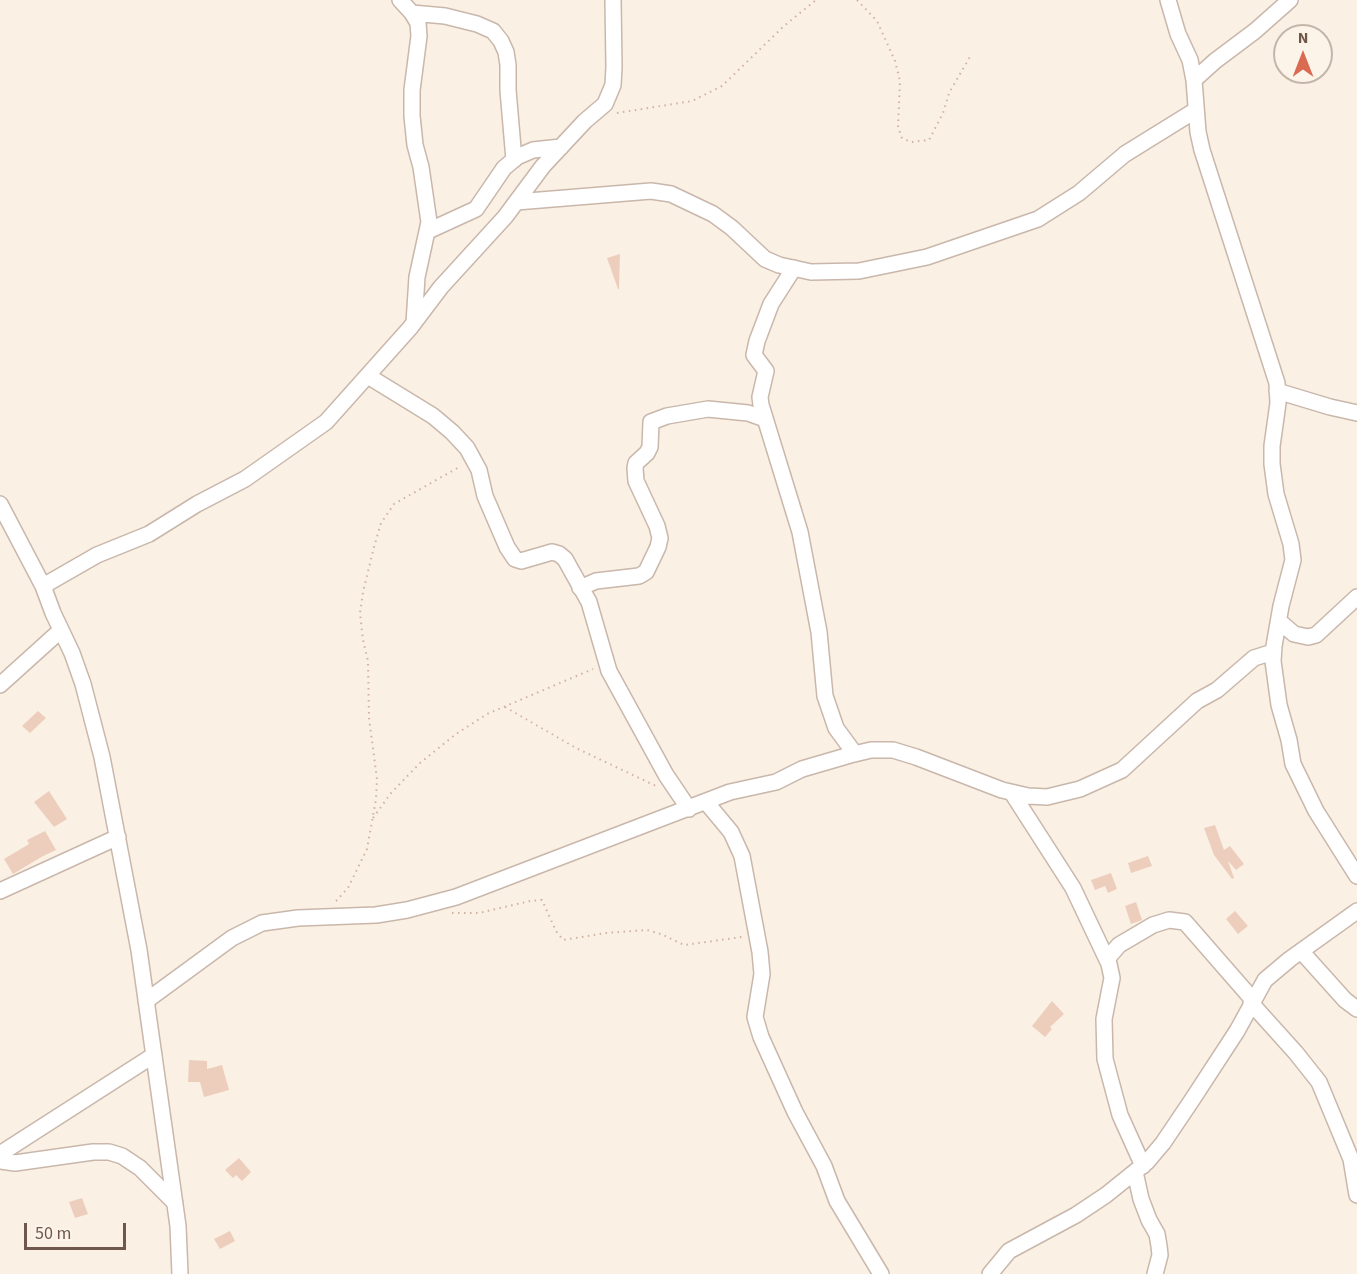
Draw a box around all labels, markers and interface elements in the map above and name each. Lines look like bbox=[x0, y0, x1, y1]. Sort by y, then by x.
north arrow bbox=[1273, 24, 1333, 84]
text: N bbox=[1298, 27, 1308, 49]
scale bar bbox=[27, 1211, 129, 1249]
text: 50 m bbox=[35, 1221, 71, 1246]

